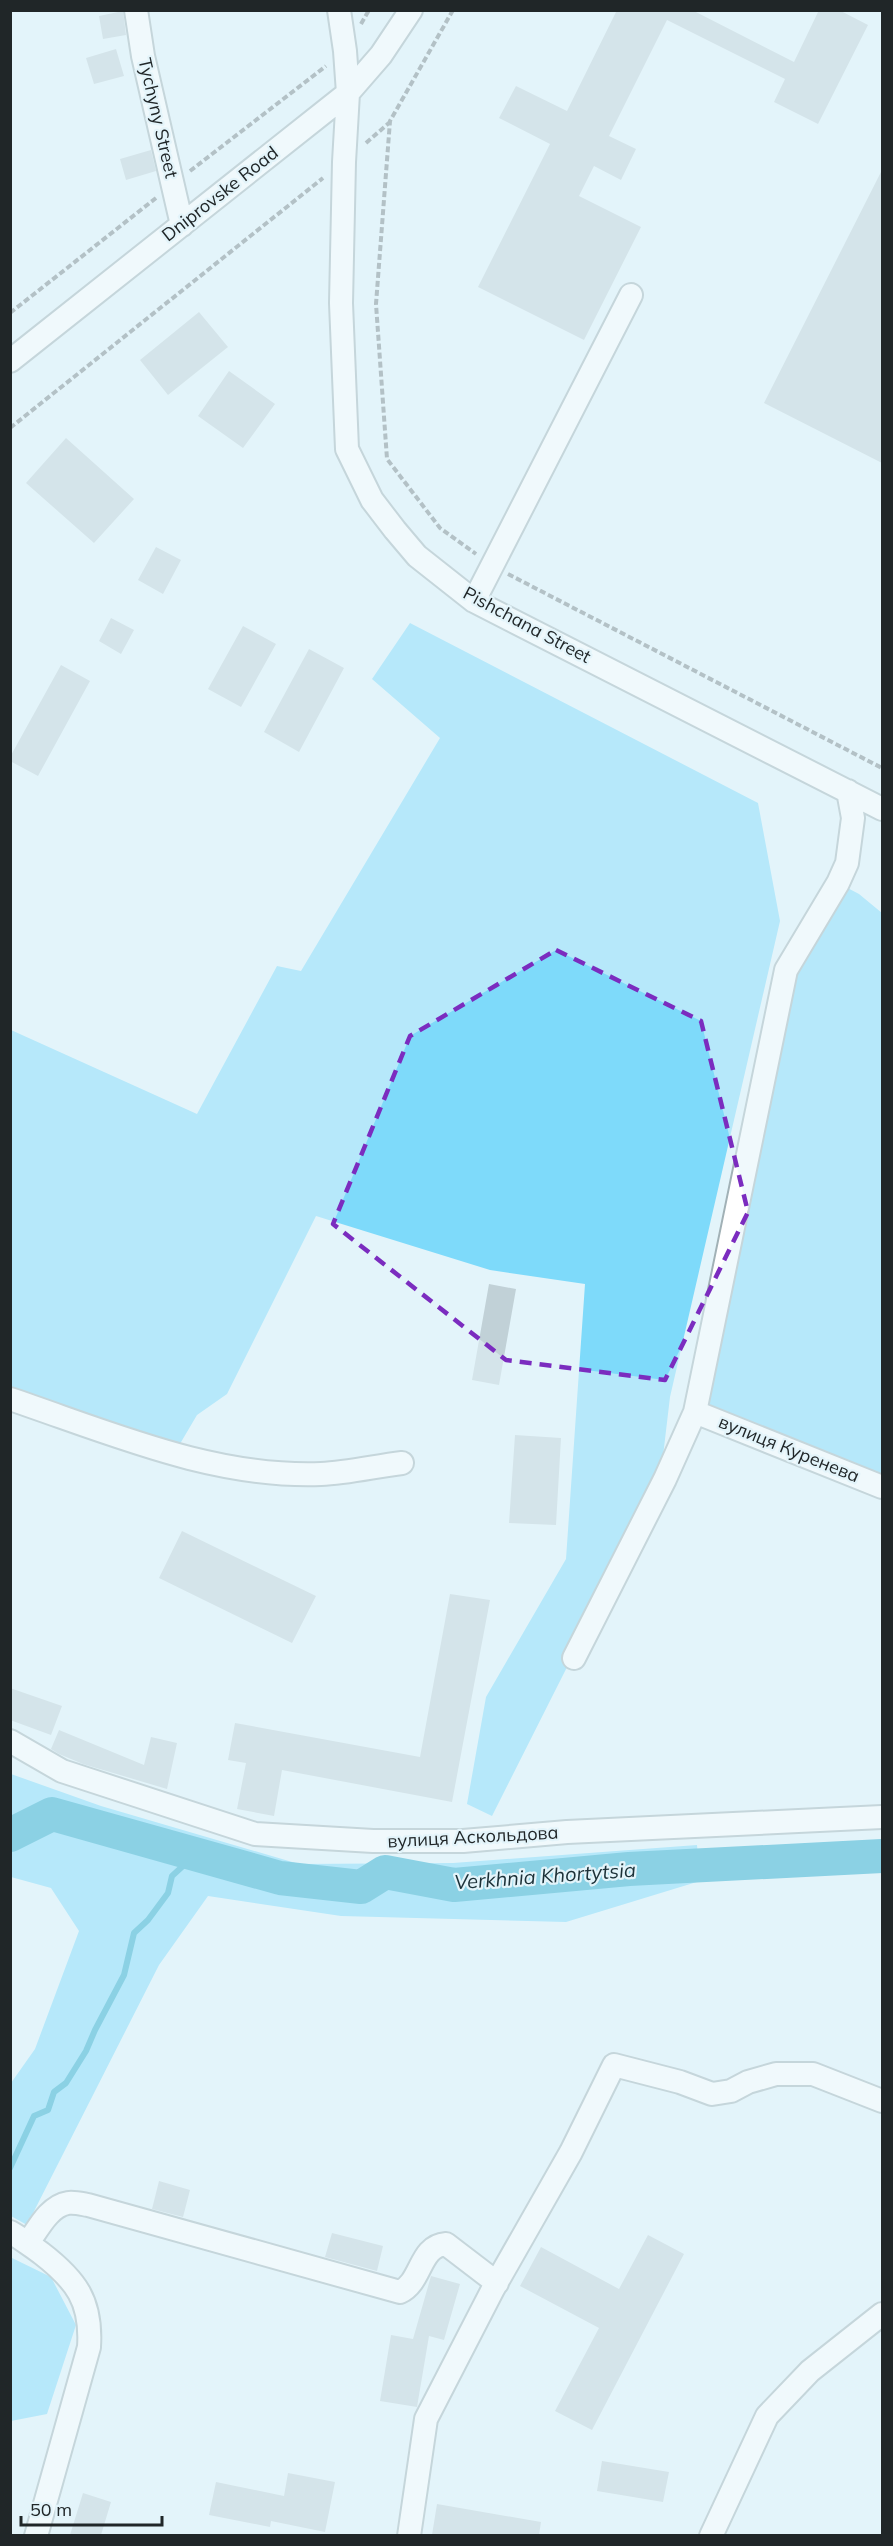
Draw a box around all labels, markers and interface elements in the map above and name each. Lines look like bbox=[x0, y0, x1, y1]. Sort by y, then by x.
street label: Tychyny Street bbox=[134, 56, 183, 180]
street label: Dniprovske Road bbox=[157, 141, 283, 246]
street label: Pishchana Street bbox=[459, 581, 595, 668]
street label: вулиця Куренева bbox=[715, 1410, 863, 1487]
street label: вулиця Аскольдова bbox=[387, 1821, 559, 1852]
water label: Verkhnia Khortytsia bbox=[453, 1857, 637, 1894]
scale bar bbox=[21, 2489, 162, 2527]
text: 50 m bbox=[30, 2498, 72, 2521]

